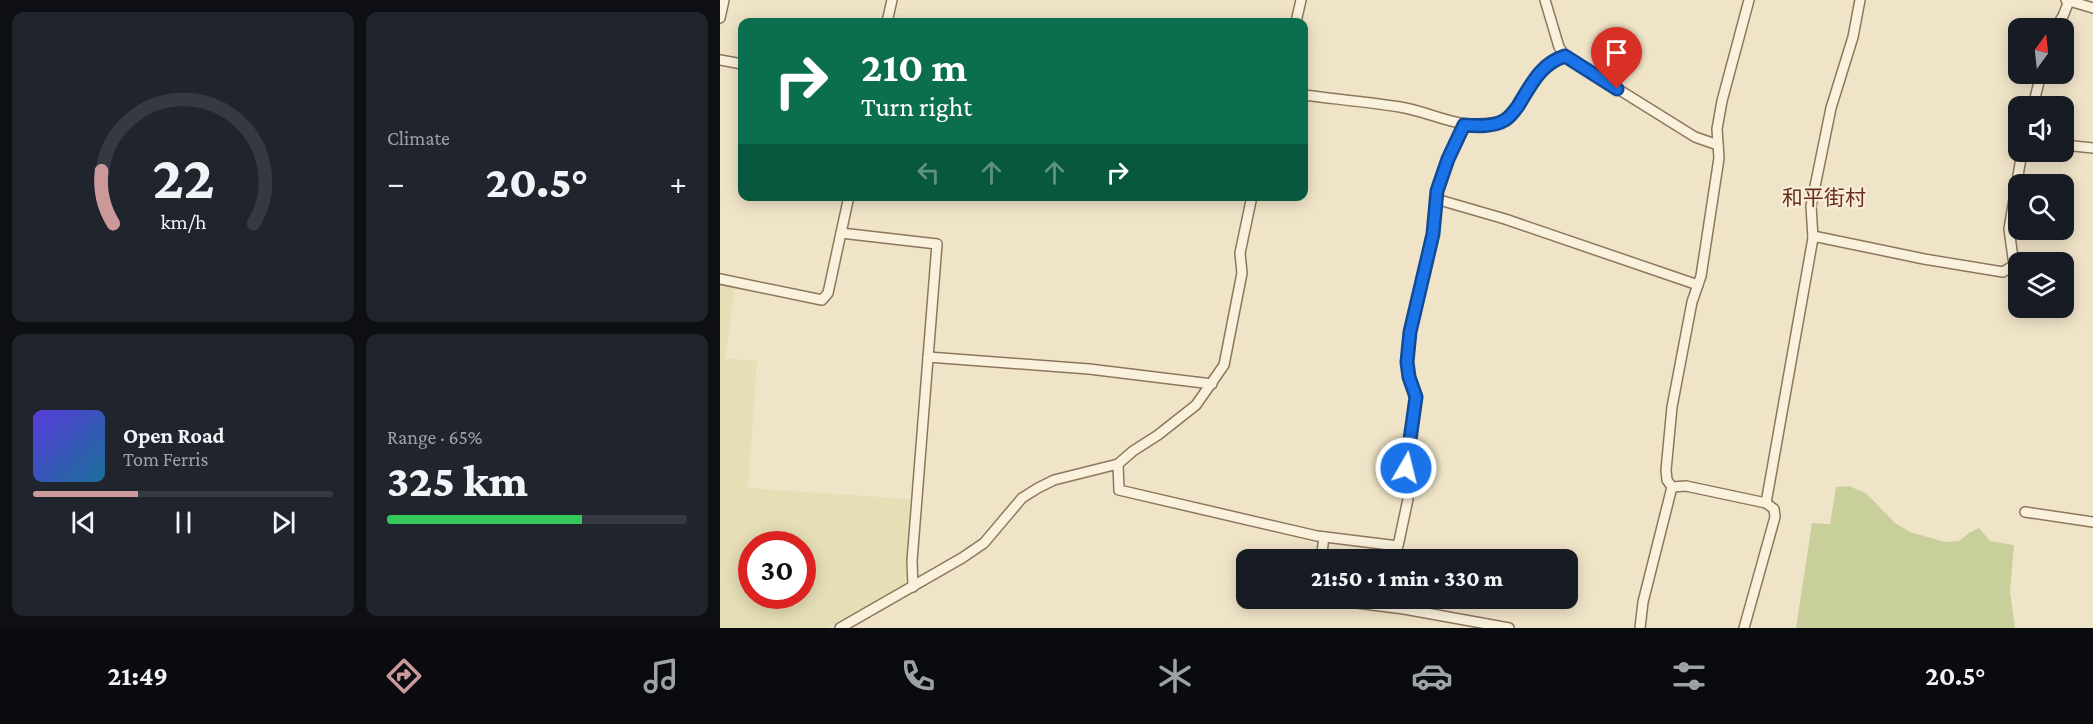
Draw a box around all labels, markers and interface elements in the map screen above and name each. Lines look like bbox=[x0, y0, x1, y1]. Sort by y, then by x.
north arrow bbox=[2008, 18, 2074, 84]
map controls bbox=[2008, 18, 2074, 318]
pin bbox=[1591, 27, 1642, 89]
icon: arrive bbox=[1600, 36, 1633, 69]
icon: right bbox=[762, 42, 840, 120]
text: 210 m bbox=[861, 43, 967, 90]
text: Turn right bbox=[861, 92, 972, 122]
button: sound bbox=[2008, 96, 2074, 162]
text: Climate bbox=[387, 127, 450, 149]
text: 22 bbox=[152, 142, 214, 211]
icon: left bbox=[912, 156, 945, 189]
icon: ahead bbox=[975, 156, 1008, 189]
icon: ahead bbox=[1038, 156, 1071, 189]
icon: right bbox=[1101, 156, 1134, 189]
text: 20.5° bbox=[485, 157, 589, 207]
text: − bbox=[387, 164, 404, 201]
text: + bbox=[670, 164, 687, 201]
button: search bbox=[2008, 174, 2074, 240]
district label: 和平街村 bbox=[1782, 186, 1866, 210]
text: km/h bbox=[160, 210, 207, 234]
button: layers bbox=[2008, 252, 2074, 318]
text: Open Road bbox=[123, 423, 225, 448]
text: Range · 65% bbox=[387, 426, 482, 448]
position arrow bbox=[1374, 436, 1438, 500]
text: Tom Ferris bbox=[123, 448, 208, 470]
text: 325 km bbox=[387, 456, 528, 506]
icon: previous bbox=[67, 506, 100, 539]
icon: pause bbox=[167, 506, 200, 539]
icon: next bbox=[267, 506, 300, 539]
speed limit sign: 30 bbox=[738, 531, 816, 609]
text: 21:50 · 1 min · 330 m bbox=[1311, 566, 1503, 591]
icon: directions bbox=[383, 655, 425, 697]
icon: music bbox=[640, 655, 682, 697]
icon: phone bbox=[897, 655, 939, 697]
icon: climate bbox=[1154, 655, 1196, 697]
icon: car bbox=[1411, 655, 1453, 697]
icon: filters bbox=[1668, 655, 1710, 697]
text: 21:49 bbox=[108, 661, 168, 691]
text: 20.5° bbox=[1925, 661, 1985, 691]

